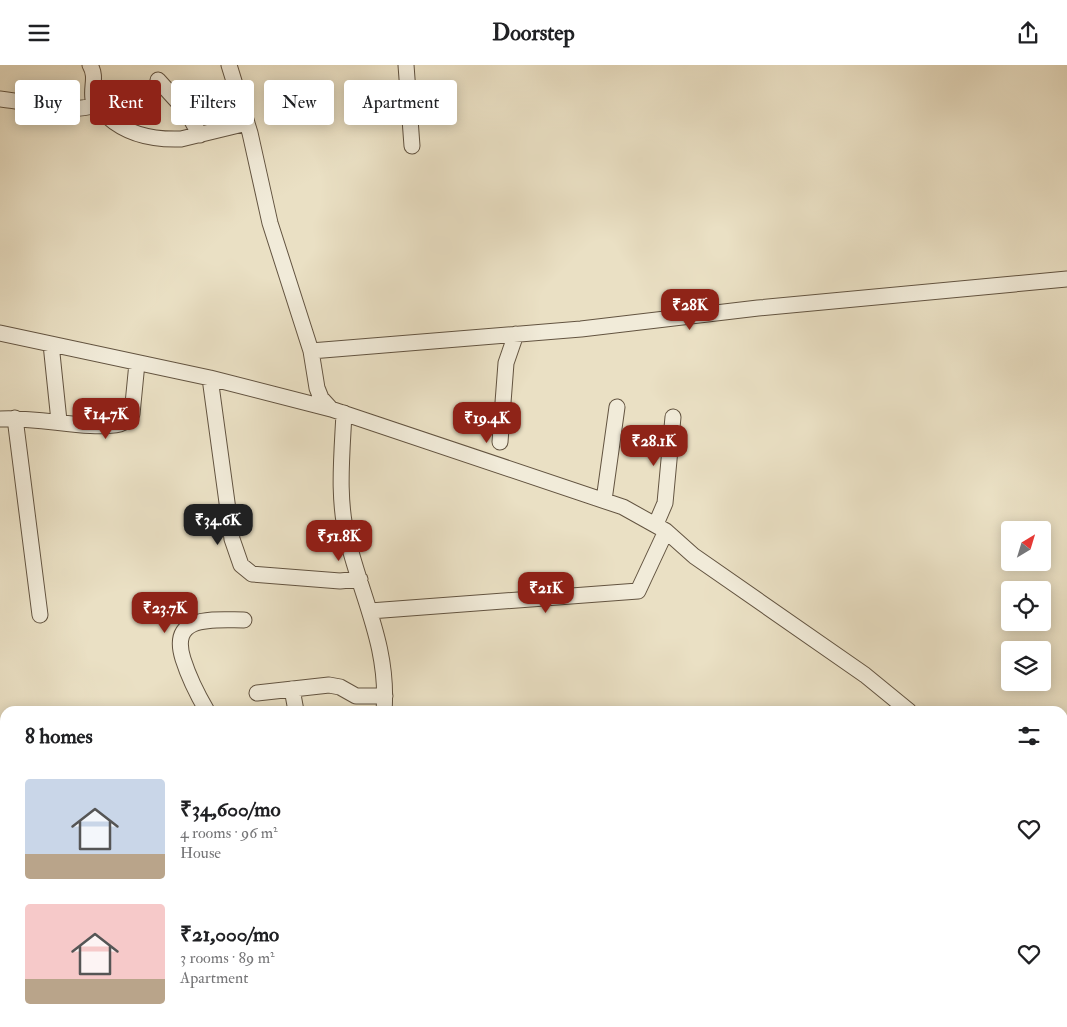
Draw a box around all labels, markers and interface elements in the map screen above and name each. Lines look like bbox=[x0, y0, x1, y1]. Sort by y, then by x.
icon: menu bbox=[25, 19, 53, 47]
text: Doorstep bbox=[492, 19, 575, 47]
icon: share bbox=[1014, 19, 1042, 47]
chip: Buy bbox=[15, 80, 80, 125]
chip: Rent bbox=[90, 80, 161, 125]
chip: Filters bbox=[171, 80, 254, 125]
chip: New bbox=[264, 80, 334, 125]
chip: Apartment bbox=[344, 80, 457, 125]
pin: ₹28K bbox=[660, 289, 720, 331]
text: ₹28K bbox=[672, 295, 708, 315]
pin: ₹14.7K bbox=[65, 397, 147, 440]
pin: ₹19.4K bbox=[446, 401, 528, 444]
text: ₹14.7K bbox=[84, 404, 128, 424]
text: ₹19.4K bbox=[464, 408, 510, 428]
pin: ₹28.1K bbox=[613, 425, 695, 467]
text: ₹28.1K bbox=[632, 431, 676, 451]
pin: ₹34.6K bbox=[177, 503, 259, 546]
text: ₹34.6K bbox=[195, 510, 241, 530]
pin: ₹51.8K bbox=[298, 519, 380, 562]
north arrow bbox=[1001, 521, 1051, 571]
map controls bbox=[1001, 521, 1051, 691]
text: ₹51.8K bbox=[317, 526, 361, 546]
pin: ₹21K bbox=[516, 571, 576, 614]
text: ₹21K bbox=[529, 578, 563, 598]
button: locate bbox=[1001, 581, 1051, 631]
pin: ₹23.7K bbox=[124, 591, 206, 634]
text: ₹23.7K bbox=[143, 598, 187, 618]
button: layers bbox=[1001, 641, 1051, 691]
icon: filters bbox=[1015, 722, 1043, 750]
text: 8 homes bbox=[25, 723, 93, 750]
text: ₹34,600/mo bbox=[180, 796, 281, 823]
icon: home bbox=[65, 799, 125, 859]
icon: heart bbox=[1015, 815, 1043, 843]
text: 4 rooms · 96 m² bbox=[180, 823, 278, 843]
text: House bbox=[180, 843, 221, 863]
text: ₹21,000/mo bbox=[180, 921, 279, 948]
icon: home bbox=[65, 924, 125, 984]
icon: heart bbox=[1015, 940, 1043, 968]
text: 3 rooms · 89 m² bbox=[180, 948, 275, 968]
text: Apartment bbox=[180, 968, 248, 988]

